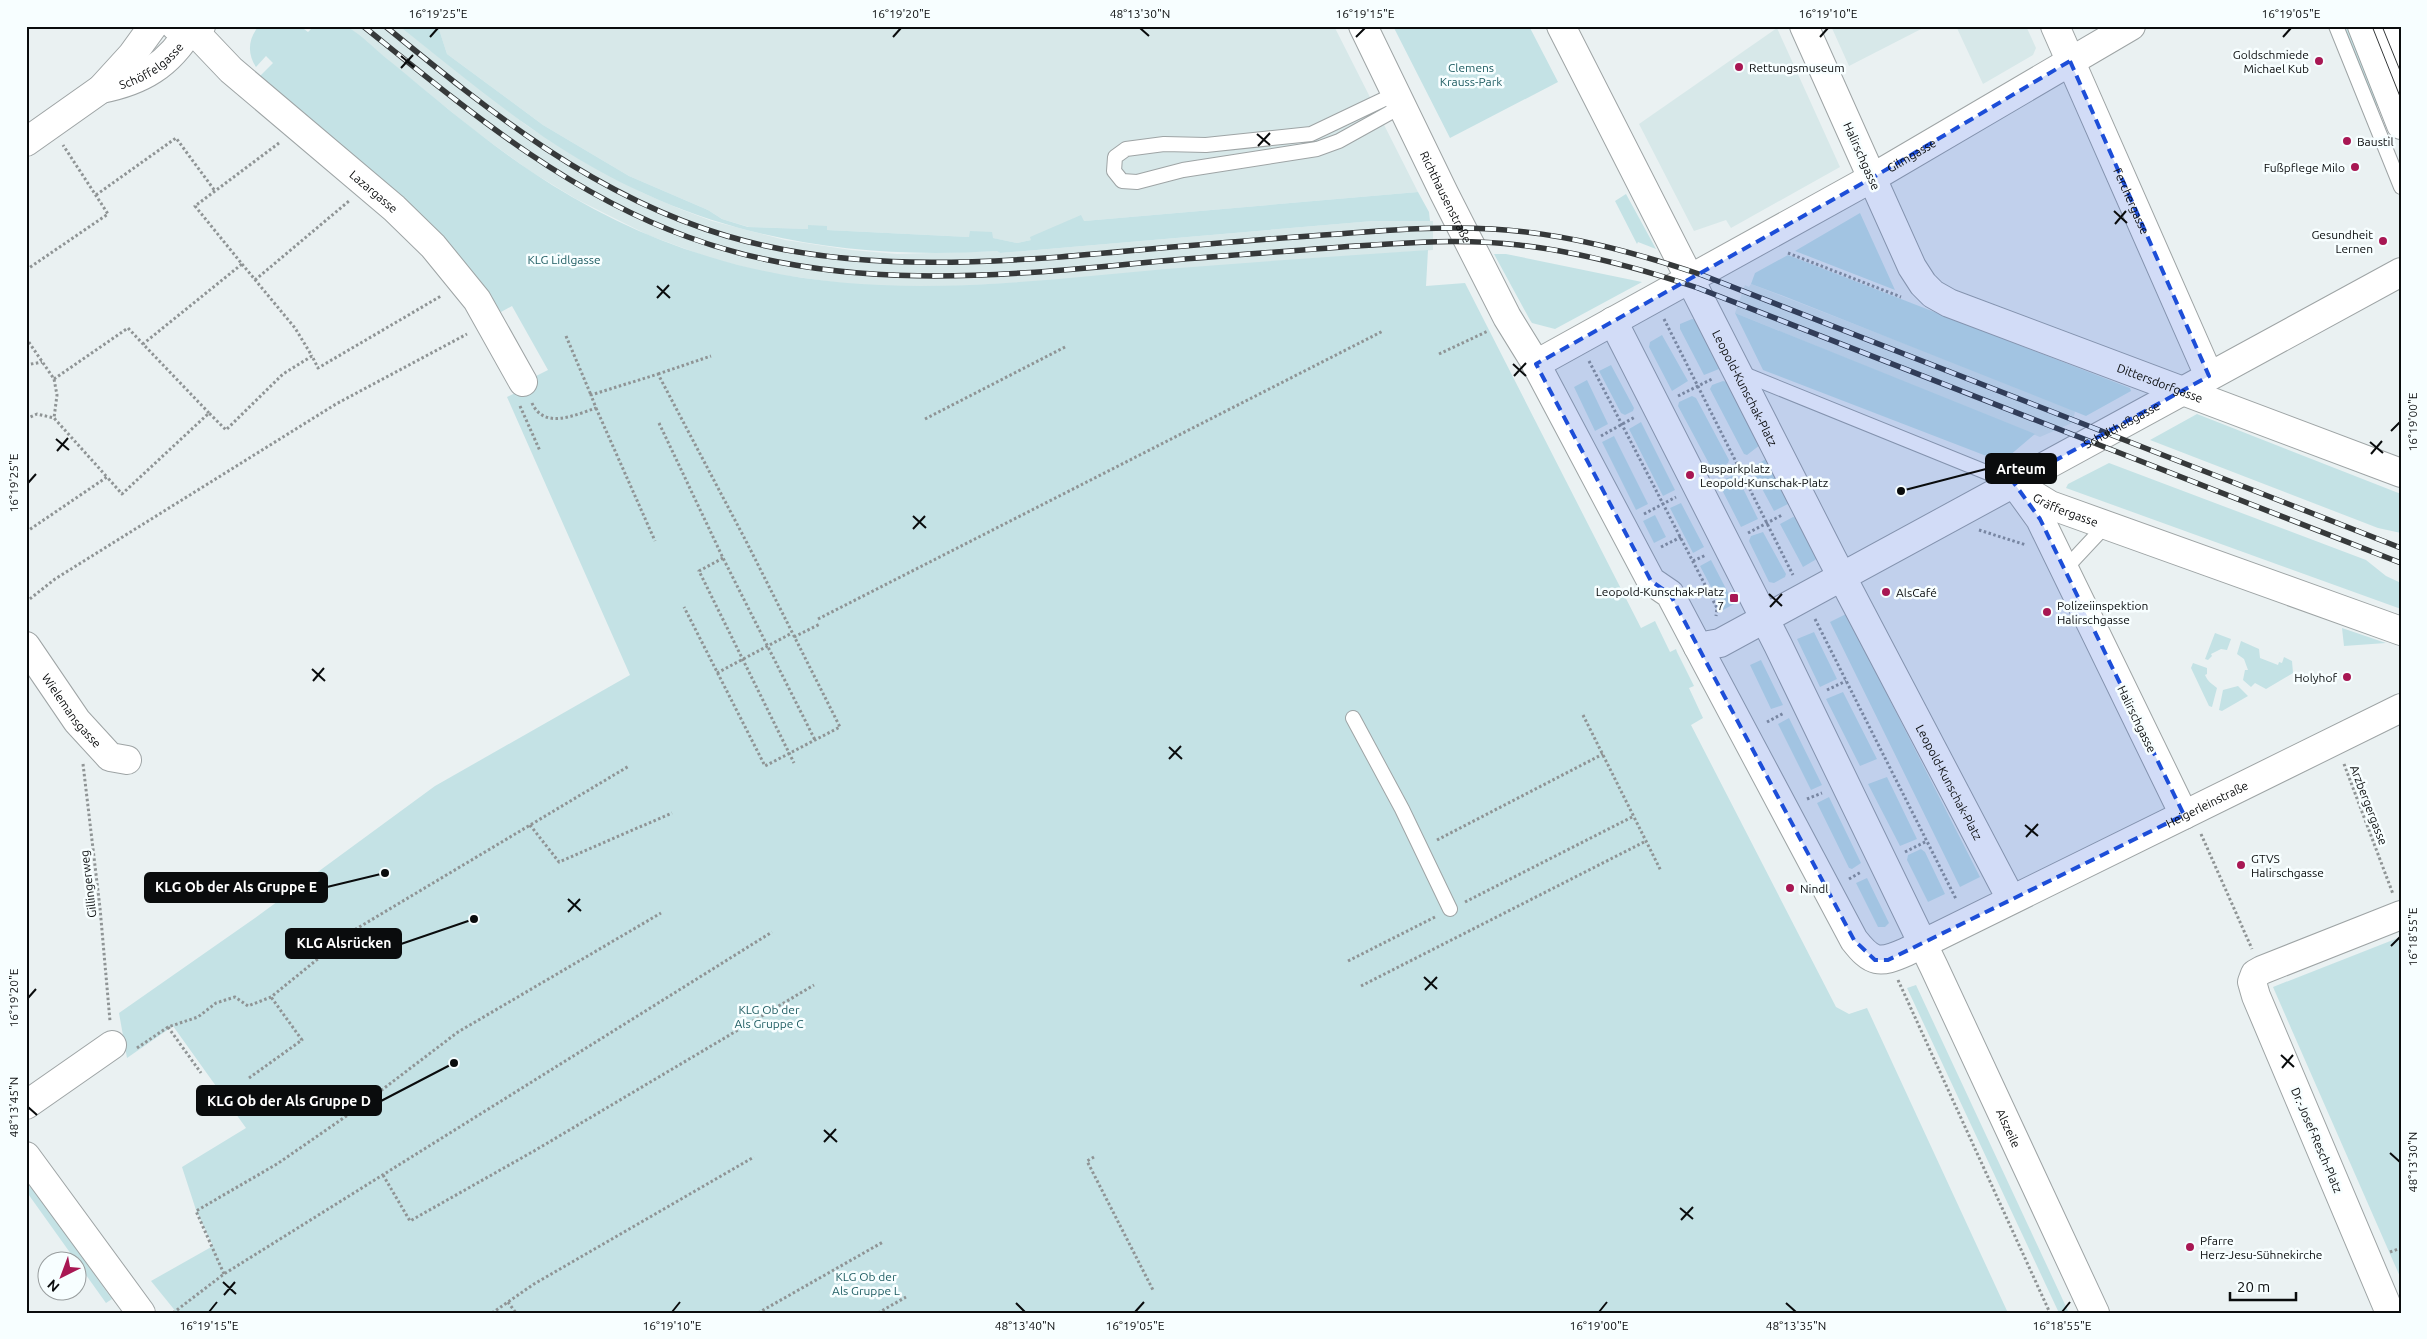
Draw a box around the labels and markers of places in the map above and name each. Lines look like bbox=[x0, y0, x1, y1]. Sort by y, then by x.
place label: Goldschmiede Michael Kub bbox=[2233, 48, 2309, 75]
marker: Goldschmiede Michael Kub bbox=[2313, 55, 2325, 67]
marker: Rettungsmuseum bbox=[1733, 61, 1745, 73]
place label: Rettungsmuseum bbox=[1749, 61, 1845, 74]
marker: Baustil bbox=[2341, 135, 2353, 147]
place label: Baustil bbox=[2357, 135, 2394, 148]
place label: Fußpflege Milo bbox=[2264, 161, 2345, 174]
marker: Fußpflege Milo bbox=[2349, 161, 2361, 173]
place label: Gesundheit Lernen bbox=[2311, 228, 2373, 255]
marker: Gesundheit Lernen bbox=[2377, 235, 2389, 247]
callout: Arteum bbox=[1986, 454, 2056, 483]
place label: Busparkplatz Leopold-Kunschak-Platz bbox=[1700, 462, 1829, 489]
marker: Busparkplatz Leopold-Kunschak-Platz bbox=[1684, 469, 1696, 481]
place label: Leopold-Kunschak-Platz 7 bbox=[1596, 585, 1724, 612]
marker: AlsCafé bbox=[1880, 586, 1892, 598]
place label: AlsCafé bbox=[1896, 586, 1937, 599]
marker: Leopold-Kunschak-Platz 7 bbox=[1728, 592, 1740, 604]
place label: Polizeiinspektion Halirschgasse bbox=[2057, 599, 2148, 626]
marker: Polizeiinspektion Halirschgasse bbox=[2041, 606, 2053, 618]
place label: Holyhof bbox=[2294, 671, 2337, 684]
marker: Holyhof bbox=[2341, 671, 2353, 683]
place label: GTVS Halirschgasse bbox=[2251, 852, 2324, 879]
marker: GTVS Halirschgasse bbox=[2235, 859, 2247, 871]
callout: KLG Ob der Als Gruppe E bbox=[145, 873, 327, 902]
marker: Nindl bbox=[1784, 882, 1796, 894]
place label: Nindl bbox=[1800, 882, 1829, 895]
callout: KLG Alsrücken bbox=[286, 929, 401, 958]
callout: KLG Ob der Als Gruppe D bbox=[197, 1086, 381, 1115]
place label: Pfarre Herz-Jesu-Sühnekirche bbox=[2200, 1234, 2322, 1261]
marker: Pfarre Herz-Jesu-Sühnekirche bbox=[2184, 1241, 2196, 1253]

